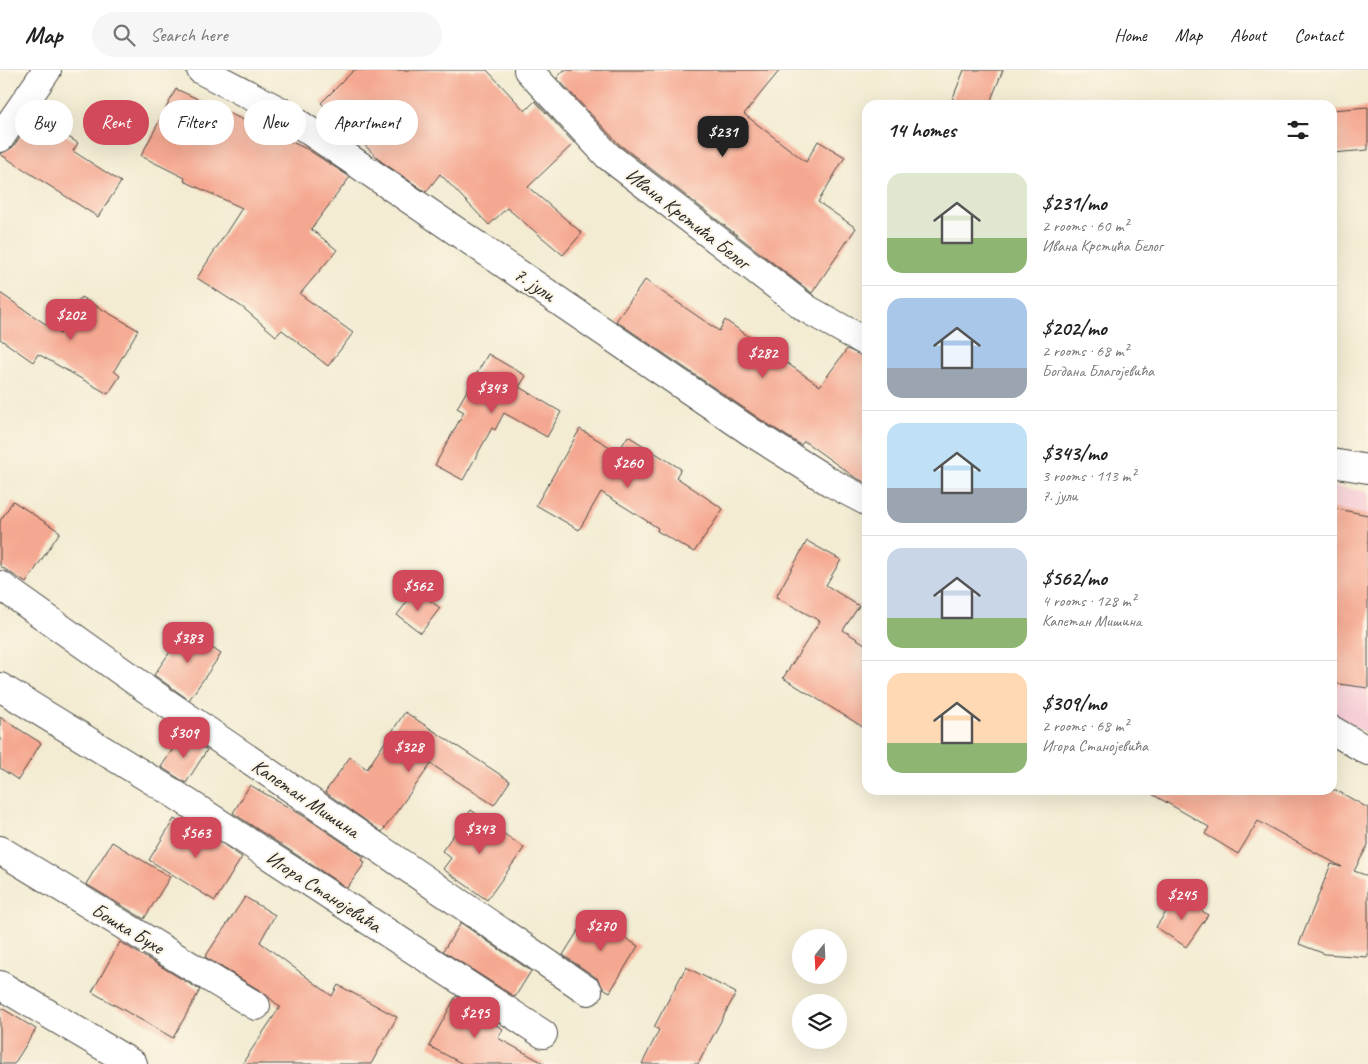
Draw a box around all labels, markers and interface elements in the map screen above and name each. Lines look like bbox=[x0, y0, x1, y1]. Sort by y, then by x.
search box bbox=[92, 12, 442, 57]
text: Map bbox=[25, 20, 62, 50]
icon: search bbox=[110, 21, 138, 49]
text: Search here bbox=[150, 23, 228, 47]
text: Home bbox=[1114, 24, 1147, 46]
text: Map bbox=[1175, 24, 1202, 46]
text: About bbox=[1230, 24, 1266, 46]
text: Contact bbox=[1294, 24, 1343, 46]
chip: Buy bbox=[15, 100, 73, 145]
chip: Rent bbox=[83, 100, 149, 145]
chip: Filters bbox=[159, 100, 234, 145]
chip: New bbox=[244, 100, 306, 145]
chip: Apartment bbox=[316, 100, 418, 145]
pin: $231 bbox=[693, 116, 753, 158]
icon: filters bbox=[1284, 116, 1312, 144]
text: 14 homes bbox=[887, 117, 956, 143]
text: $231 bbox=[709, 122, 737, 142]
street label: Ивана Крстића Белог bbox=[621, 162, 757, 277]
text: $231/mo bbox=[1042, 190, 1107, 216]
icon: home bbox=[927, 193, 987, 253]
text: 2 rooms · 60 m² bbox=[1042, 216, 1128, 236]
text: Ивана Крстића Белог bbox=[1042, 236, 1163, 256]
street label: 7. јули bbox=[509, 262, 561, 308]
pin: $202 bbox=[41, 298, 101, 341]
text: $202 bbox=[57, 305, 85, 325]
text: $202/mo bbox=[1042, 315, 1107, 341]
icon: home bbox=[927, 318, 987, 378]
pin: $282 bbox=[733, 336, 793, 379]
text: 2 rooms · 68 m² bbox=[1042, 341, 1128, 361]
text: $282 bbox=[749, 343, 777, 363]
text: Богдана Благојевића bbox=[1042, 361, 1154, 381]
pin: $343 bbox=[462, 372, 522, 414]
text: $343 bbox=[478, 378, 506, 398]
text: $343/mo bbox=[1042, 440, 1107, 466]
icon: home bbox=[927, 443, 987, 503]
pin: $260 bbox=[598, 446, 658, 489]
text: $260 bbox=[613, 453, 643, 473]
text: 3 rooms · 113 m² bbox=[1042, 466, 1136, 486]
text: 7. јули bbox=[1042, 486, 1078, 506]
text: $562/mo bbox=[1042, 565, 1107, 591]
icon: home bbox=[927, 568, 987, 628]
pin: $562 bbox=[388, 570, 448, 612]
text: $562 bbox=[404, 576, 432, 596]
text: 4 rooms · 128 m² bbox=[1042, 591, 1136, 611]
text: Капетан Мишина bbox=[1042, 611, 1141, 631]
pin: $383 bbox=[158, 622, 218, 664]
text: $383 bbox=[174, 628, 202, 648]
text: $309/mo bbox=[1042, 690, 1106, 716]
icon: home bbox=[927, 693, 987, 753]
pin: $309 bbox=[154, 716, 214, 759]
text: 2 rooms · 68 m² bbox=[1042, 716, 1128, 736]
text: $309 bbox=[170, 723, 198, 743]
pin: $328 bbox=[379, 730, 439, 773]
text: Игора Станојевића bbox=[1042, 736, 1148, 756]
text: $328 bbox=[395, 737, 423, 757]
street label: Капетан Мишина bbox=[247, 753, 366, 845]
pin: $343 bbox=[450, 812, 510, 855]
pin: $563 bbox=[166, 816, 226, 859]
text: $343 bbox=[466, 819, 494, 839]
text: $563 bbox=[182, 823, 210, 843]
street label: Игора Станојевића bbox=[261, 845, 387, 939]
pin: $245 bbox=[1152, 878, 1212, 921]
text: $245 bbox=[1168, 885, 1196, 905]
street label: Бошка Бухе bbox=[87, 897, 170, 960]
pin: $270 bbox=[571, 910, 631, 952]
text: $270 bbox=[587, 916, 615, 936]
north arrow bbox=[792, 929, 848, 984]
map controls bbox=[792, 929, 847, 1049]
button: layers bbox=[792, 994, 847, 1049]
pin: $295 bbox=[445, 996, 505, 1039]
text: $295 bbox=[461, 1003, 489, 1023]

